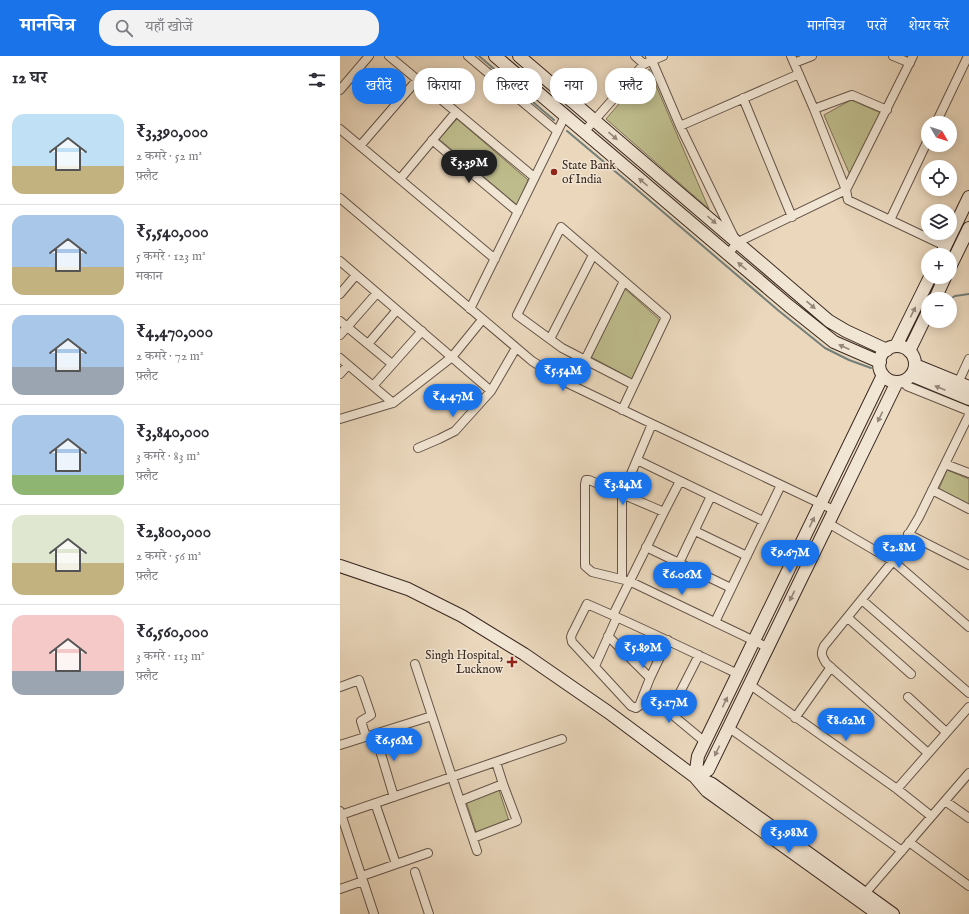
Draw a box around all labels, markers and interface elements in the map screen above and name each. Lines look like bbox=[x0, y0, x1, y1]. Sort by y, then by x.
search box bbox=[99, 10, 379, 46]
text: मानचित्र bbox=[20, 14, 75, 38]
icon: search bbox=[113, 17, 135, 39]
text: यहाँ खोजें bbox=[145, 17, 193, 36]
text: मानचित्र bbox=[807, 17, 845, 35]
text: परतें bbox=[867, 17, 887, 35]
text: शेयर करें bbox=[909, 17, 949, 35]
text: 12 घर bbox=[12, 68, 47, 89]
chip: खरीदें bbox=[352, 68, 406, 104]
chip: किराया bbox=[414, 68, 475, 104]
chip: फ़िल्टर bbox=[483, 68, 542, 104]
chip: नया bbox=[550, 68, 597, 104]
chip: फ़्लैट bbox=[605, 68, 656, 104]
icon: filters bbox=[306, 69, 328, 91]
north arrow bbox=[921, 116, 957, 152]
map controls bbox=[921, 116, 957, 328]
text: ₹3,390,000 bbox=[136, 122, 208, 143]
icon: home bbox=[44, 130, 92, 178]
one-way arrow bbox=[608, 131, 619, 140]
text: 2 कमरे · 52 m² bbox=[136, 148, 202, 165]
pin: ₹3.39M bbox=[436, 150, 502, 184]
text: ₹3.39M bbox=[450, 154, 488, 171]
place label: State Bank of India bbox=[562, 158, 616, 187]
button: locate bbox=[921, 160, 957, 196]
marker: State Bank of India bbox=[549, 167, 559, 177]
text: फ़्लैट bbox=[136, 168, 158, 185]
one-way arrow bbox=[638, 178, 649, 187]
button: layers bbox=[921, 204, 957, 240]
one-way arrow bbox=[707, 216, 717, 225]
text: ₹5,540,000 bbox=[136, 222, 209, 243]
icon: home bbox=[44, 231, 92, 279]
text: 5 कमरे · 123 m² bbox=[136, 248, 206, 265]
button: + bbox=[921, 248, 957, 284]
one-way arrow bbox=[737, 262, 748, 271]
text: मकान bbox=[136, 268, 162, 285]
button: − bbox=[921, 292, 957, 328]
one-way arrow bbox=[806, 300, 815, 309]
one-way arrow bbox=[910, 306, 916, 317]
text: ₹4,470,000 bbox=[136, 322, 213, 343]
icon: home bbox=[44, 331, 92, 379]
one-way arrow bbox=[838, 344, 850, 350]
text: 2 कमरे · 72 m² bbox=[136, 348, 204, 365]
pin: ₹5.54M bbox=[530, 358, 596, 392]
text: ₹5.54M bbox=[544, 362, 582, 379]
text: फ़्लैट bbox=[136, 368, 158, 385]
pin: ₹4.47M bbox=[420, 384, 486, 418]
one-way arrow bbox=[933, 384, 945, 390]
text: ₹4.47M bbox=[432, 388, 474, 405]
one-way arrow bbox=[877, 411, 883, 422]
text: ₹3,840,000 bbox=[136, 422, 209, 443]
icon: home bbox=[44, 431, 92, 479]
text: 3 कमरे · 83 m² bbox=[136, 448, 200, 465]
text: फ़्लैट bbox=[136, 468, 158, 485]
pin: ₹3.84M bbox=[590, 472, 656, 506]
text: ₹3.84M bbox=[604, 476, 642, 493]
one-way arrow bbox=[809, 516, 815, 528]
text: ₹2,800,000 bbox=[136, 522, 211, 543]
icon: home bbox=[44, 531, 92, 579]
pin: ₹2.8M bbox=[871, 535, 927, 569]
text: ₹2.8M bbox=[882, 539, 916, 556]
pin: ₹9.67M bbox=[757, 540, 823, 574]
text: ₹9.67M bbox=[770, 544, 810, 561]
text: 2 कमरे · 56 m² bbox=[136, 548, 201, 565]
pin: ₹6.06M bbox=[649, 562, 715, 596]
text: ₹6.06M bbox=[662, 566, 702, 583]
text: फ़्लैट bbox=[136, 568, 158, 585]
one-way arrow bbox=[789, 591, 795, 602]
text: ₹6,560,000 bbox=[136, 622, 209, 643]
icon: home bbox=[44, 631, 92, 679]
pin: ₹5.89M bbox=[610, 635, 676, 669]
text: ₹5.89M bbox=[624, 639, 662, 656]
text: 3 कमरे · 113 m² bbox=[136, 648, 205, 665]
place label: Singh Hospital, Lucknow bbox=[425, 648, 504, 677]
marker: Singh Hospital, Lucknow bbox=[506, 656, 518, 668]
text: फ़्लैट bbox=[136, 668, 158, 685]
pin: ₹3.17M bbox=[636, 690, 702, 724]
text: ₹3.17M bbox=[650, 694, 688, 711]
one-way arrow bbox=[721, 696, 728, 708]
pin: ₹8.62M bbox=[813, 708, 879, 742]
text: ₹8.62M bbox=[826, 712, 866, 729]
pin: ₹6.56M bbox=[361, 728, 427, 762]
text: ₹6.56M bbox=[375, 732, 413, 749]
one-way arrow bbox=[714, 745, 720, 757]
pin: ₹3.98M bbox=[756, 820, 822, 854]
text: ₹3.98M bbox=[770, 824, 808, 841]

